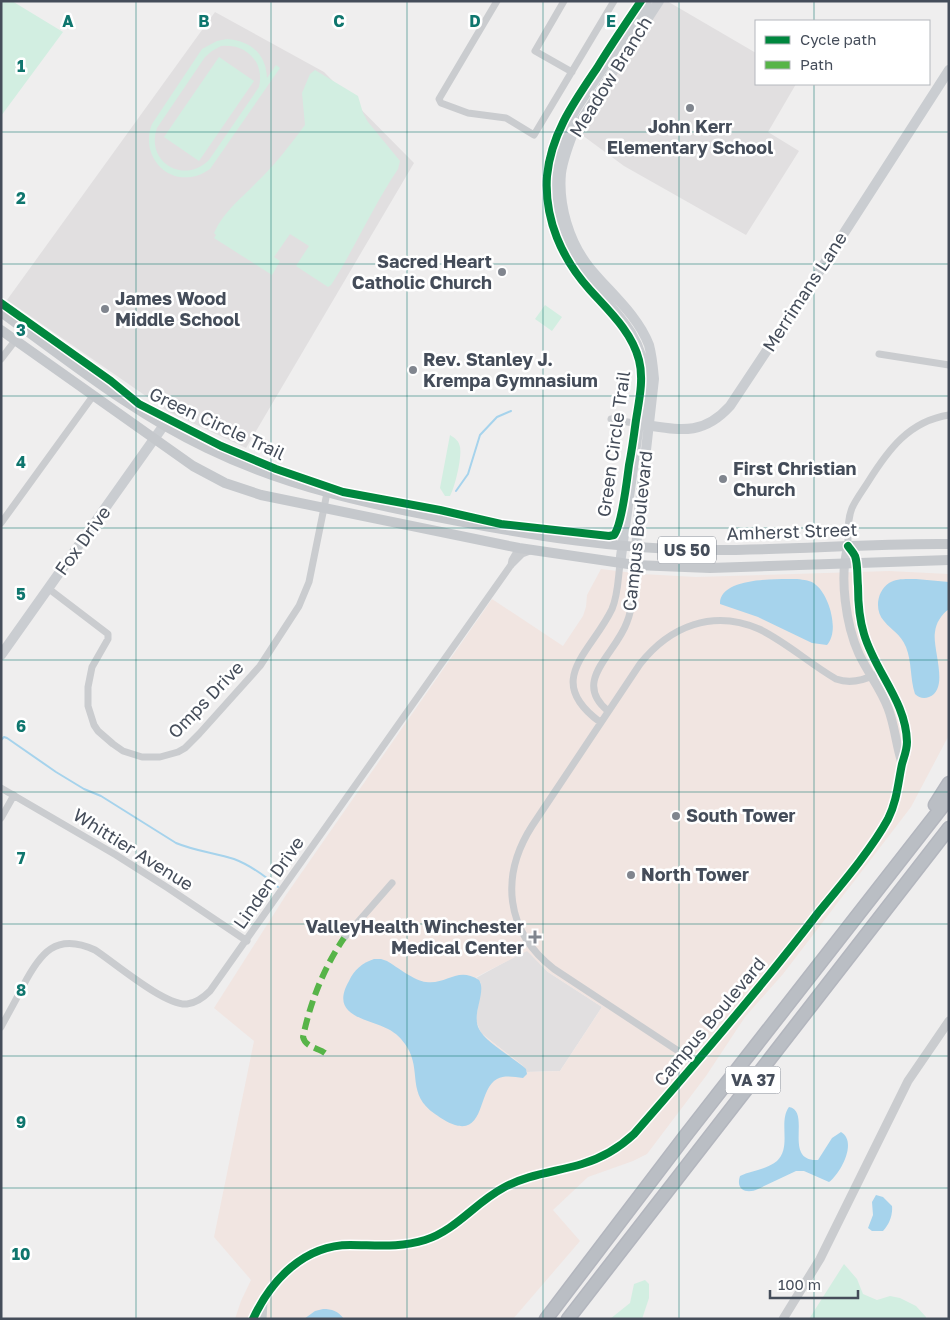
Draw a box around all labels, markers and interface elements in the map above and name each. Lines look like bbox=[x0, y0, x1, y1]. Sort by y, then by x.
text: A bbox=[62, 11, 74, 31]
text: B bbox=[198, 11, 210, 31]
text: C bbox=[333, 11, 345, 31]
text: D bbox=[469, 11, 481, 31]
text: E bbox=[606, 11, 616, 31]
street label: Meadow Branch bbox=[564, 12, 656, 141]
legend bbox=[755, 20, 930, 85]
text: Cycle path bbox=[800, 30, 876, 48]
text: Path bbox=[800, 55, 833, 73]
text: 1 bbox=[17, 56, 25, 76]
marker: John Kerr Elementary School bbox=[684, 102, 696, 114]
place label: John Kerr Elementary School bbox=[607, 115, 773, 158]
text: 2 bbox=[16, 188, 26, 208]
street label: Merrimans Lane bbox=[757, 228, 851, 355]
place label: Sacred Heart Catholic Church bbox=[352, 250, 492, 293]
marker: Sacred Heart Catholic Church bbox=[496, 266, 508, 278]
place label: James Wood Middle School bbox=[115, 287, 240, 330]
marker: James Wood Middle School bbox=[99, 303, 111, 315]
text: 3 bbox=[16, 320, 26, 340]
place label: Rev. Stanley J. Krempa Gymnasium bbox=[423, 348, 598, 391]
marker: Rev. Stanley J. Krempa Gymnasium bbox=[407, 364, 419, 376]
street label: Green Circle Trail bbox=[592, 369, 634, 518]
street label: Green Circle Trail bbox=[146, 382, 289, 464]
street label: Campus Boulevard bbox=[618, 450, 656, 612]
text: 4 bbox=[16, 452, 26, 472]
place label: First Christian Church bbox=[733, 457, 857, 500]
marker: First Christian Church bbox=[717, 473, 729, 485]
street label: Fox Drive bbox=[50, 502, 115, 579]
street label: Amherst Street bbox=[726, 518, 858, 544]
road number: US 50 bbox=[658, 536, 716, 564]
text: 5 bbox=[16, 584, 26, 604]
street label: Omps Drive bbox=[163, 656, 248, 743]
text: 6 bbox=[16, 716, 26, 736]
street label: Whittier Avenue bbox=[69, 803, 198, 895]
place label: South Tower bbox=[686, 804, 796, 826]
marker: South Tower bbox=[670, 810, 682, 822]
street label: Linden Drive bbox=[228, 832, 308, 933]
text: 7 bbox=[17, 848, 26, 868]
place label: North Tower bbox=[641, 863, 749, 885]
marker: North Tower bbox=[625, 869, 637, 881]
place label: ValleyHealth Winchester Medical Center bbox=[305, 915, 524, 958]
marker: ValleyHealth Winchester Medical Center bbox=[528, 930, 542, 944]
street label: Campus Boulevard bbox=[649, 952, 770, 1090]
text: 8 bbox=[16, 980, 26, 1000]
road number: VA 37 bbox=[726, 1066, 780, 1094]
text: 9 bbox=[16, 1112, 26, 1132]
text: 10 bbox=[12, 1244, 30, 1264]
scale bar bbox=[770, 1268, 858, 1300]
text: 100 m bbox=[778, 1275, 821, 1293]

